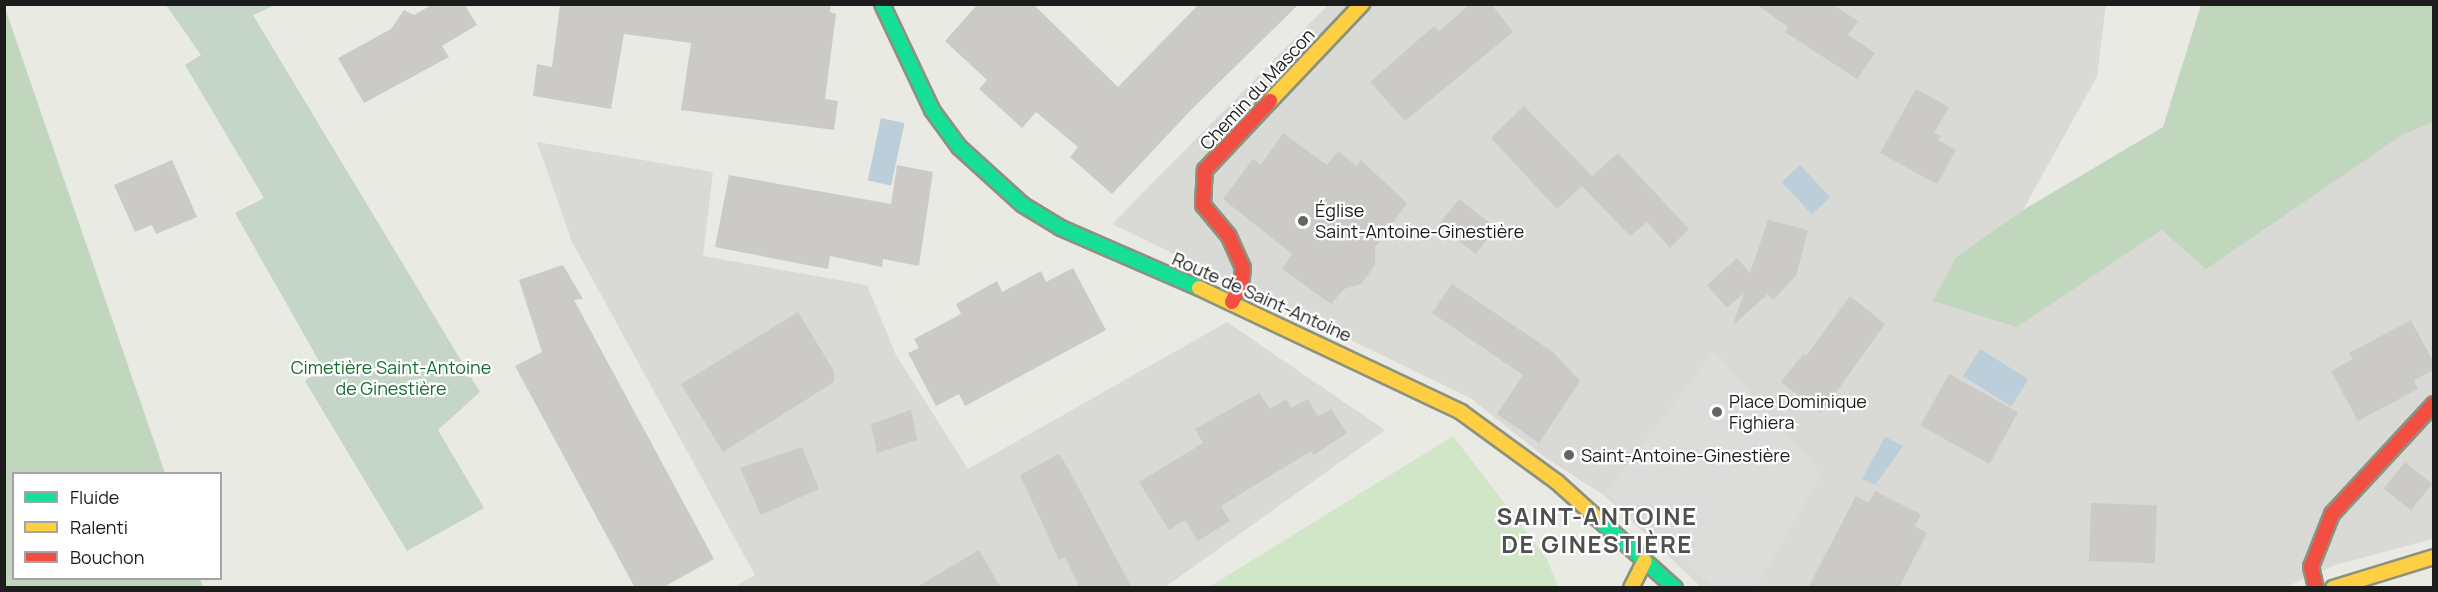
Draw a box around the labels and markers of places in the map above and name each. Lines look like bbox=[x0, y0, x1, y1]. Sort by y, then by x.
place label: Église Saint-Antoine-Ginestière bbox=[1315, 200, 1524, 242]
marker: Église Saint-Antoine-Ginestière bbox=[1296, 214, 1310, 228]
place label: Place Dominique Fighiera bbox=[1729, 391, 1867, 434]
marker: Place Dominique Fighiera bbox=[1710, 405, 1724, 419]
place label: Saint-Antoine-Ginestière bbox=[1581, 444, 1790, 466]
marker: Saint-Antoine-Ginestière bbox=[1562, 448, 1576, 462]

